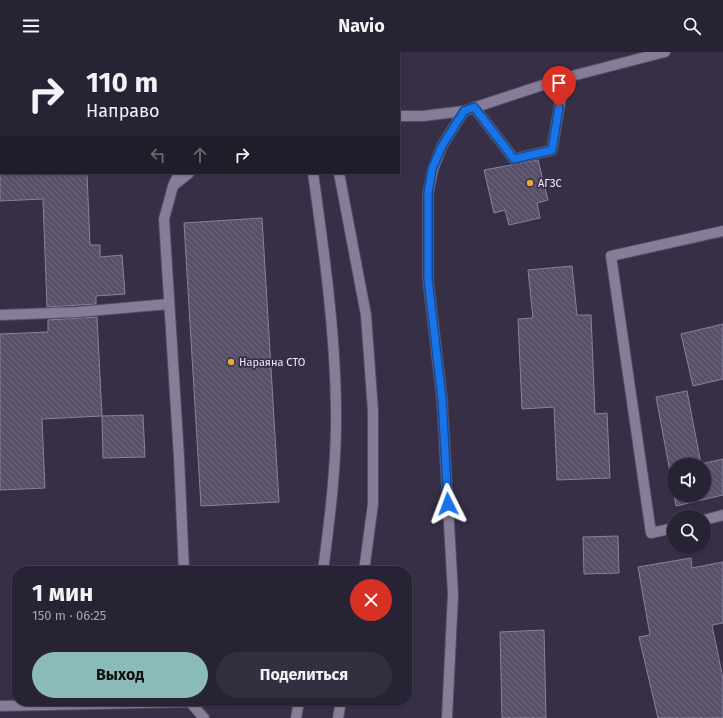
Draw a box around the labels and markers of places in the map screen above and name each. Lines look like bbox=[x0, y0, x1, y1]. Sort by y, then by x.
pin bbox=[542, 66, 576, 107]
place label: АГЗС bbox=[538, 177, 562, 190]
marker: АГЗС bbox=[525, 178, 535, 188]
place label: Нараяна СТО bbox=[239, 356, 305, 369]
marker: Нараяна СТО bbox=[226, 357, 236, 367]

